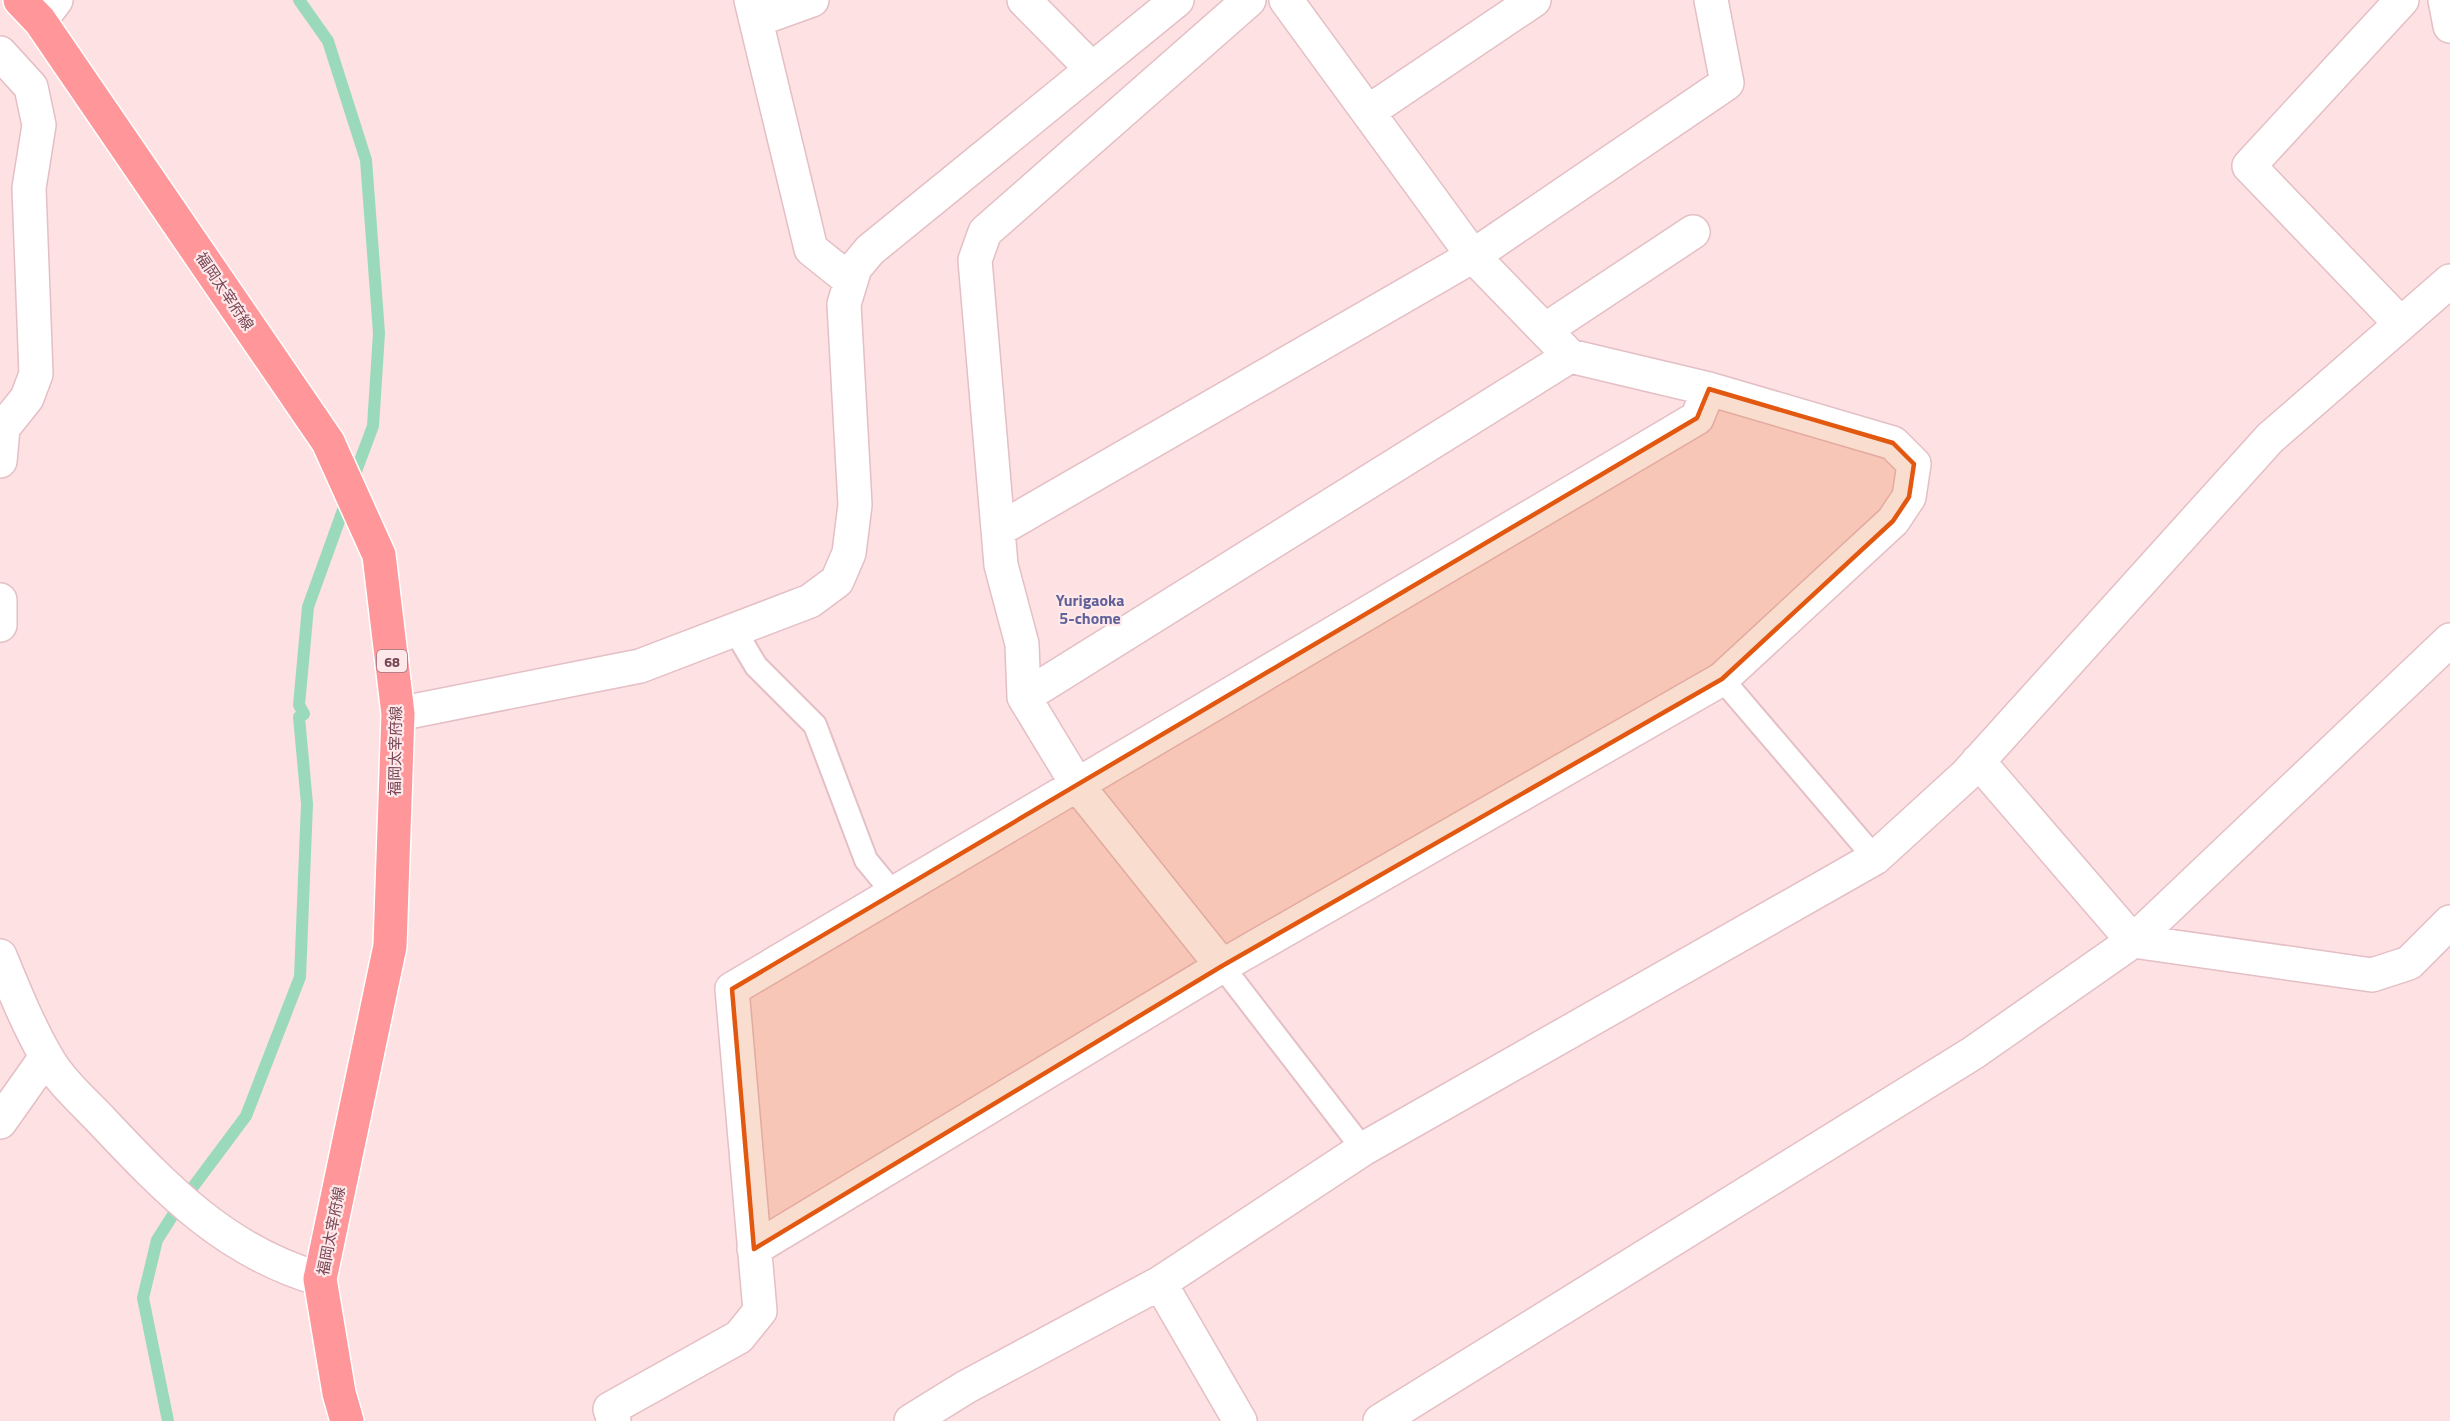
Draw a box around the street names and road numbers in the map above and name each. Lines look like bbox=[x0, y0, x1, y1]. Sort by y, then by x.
street label: 福岡太宰府線 bbox=[190, 247, 260, 335]
road number: 68 bbox=[377, 650, 407, 672]
street label: 福岡太宰府線 bbox=[383, 706, 407, 796]
street label: 福岡太宰府線 bbox=[311, 1185, 351, 1277]

